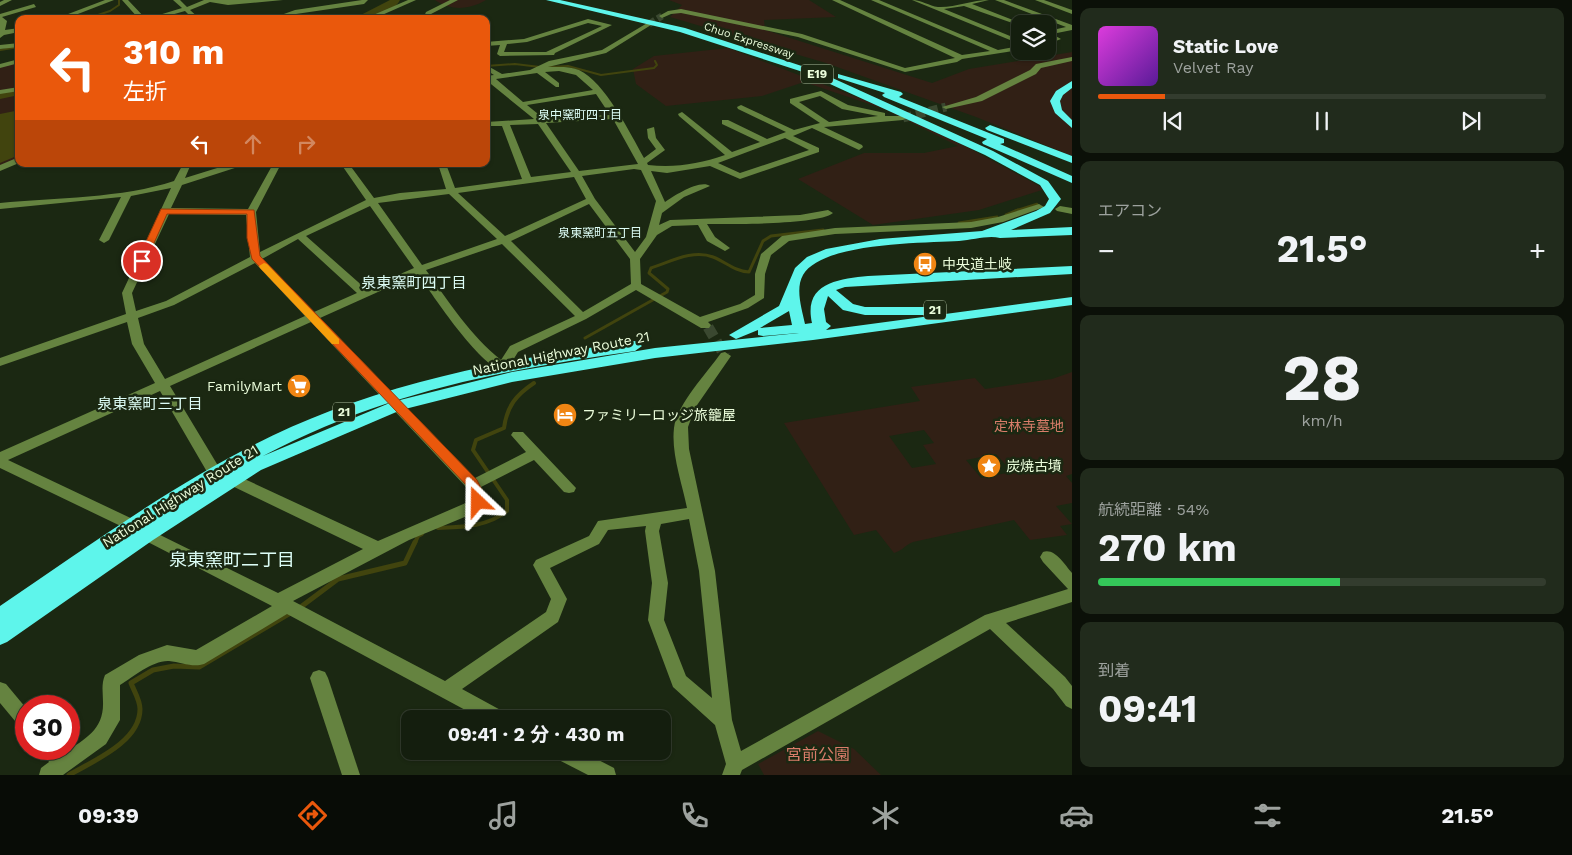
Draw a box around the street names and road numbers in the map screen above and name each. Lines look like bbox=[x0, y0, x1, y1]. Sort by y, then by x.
street label: Chuo Expressway bbox=[702, 20, 796, 61]
road number: E19 bbox=[801, 64, 833, 84]
road number: 21 bbox=[924, 300, 946, 320]
street label: National Highway Route 21 bbox=[471, 328, 651, 378]
road number: 21 bbox=[333, 402, 355, 422]
street label: National Highway Route 21 bbox=[99, 441, 261, 551]

